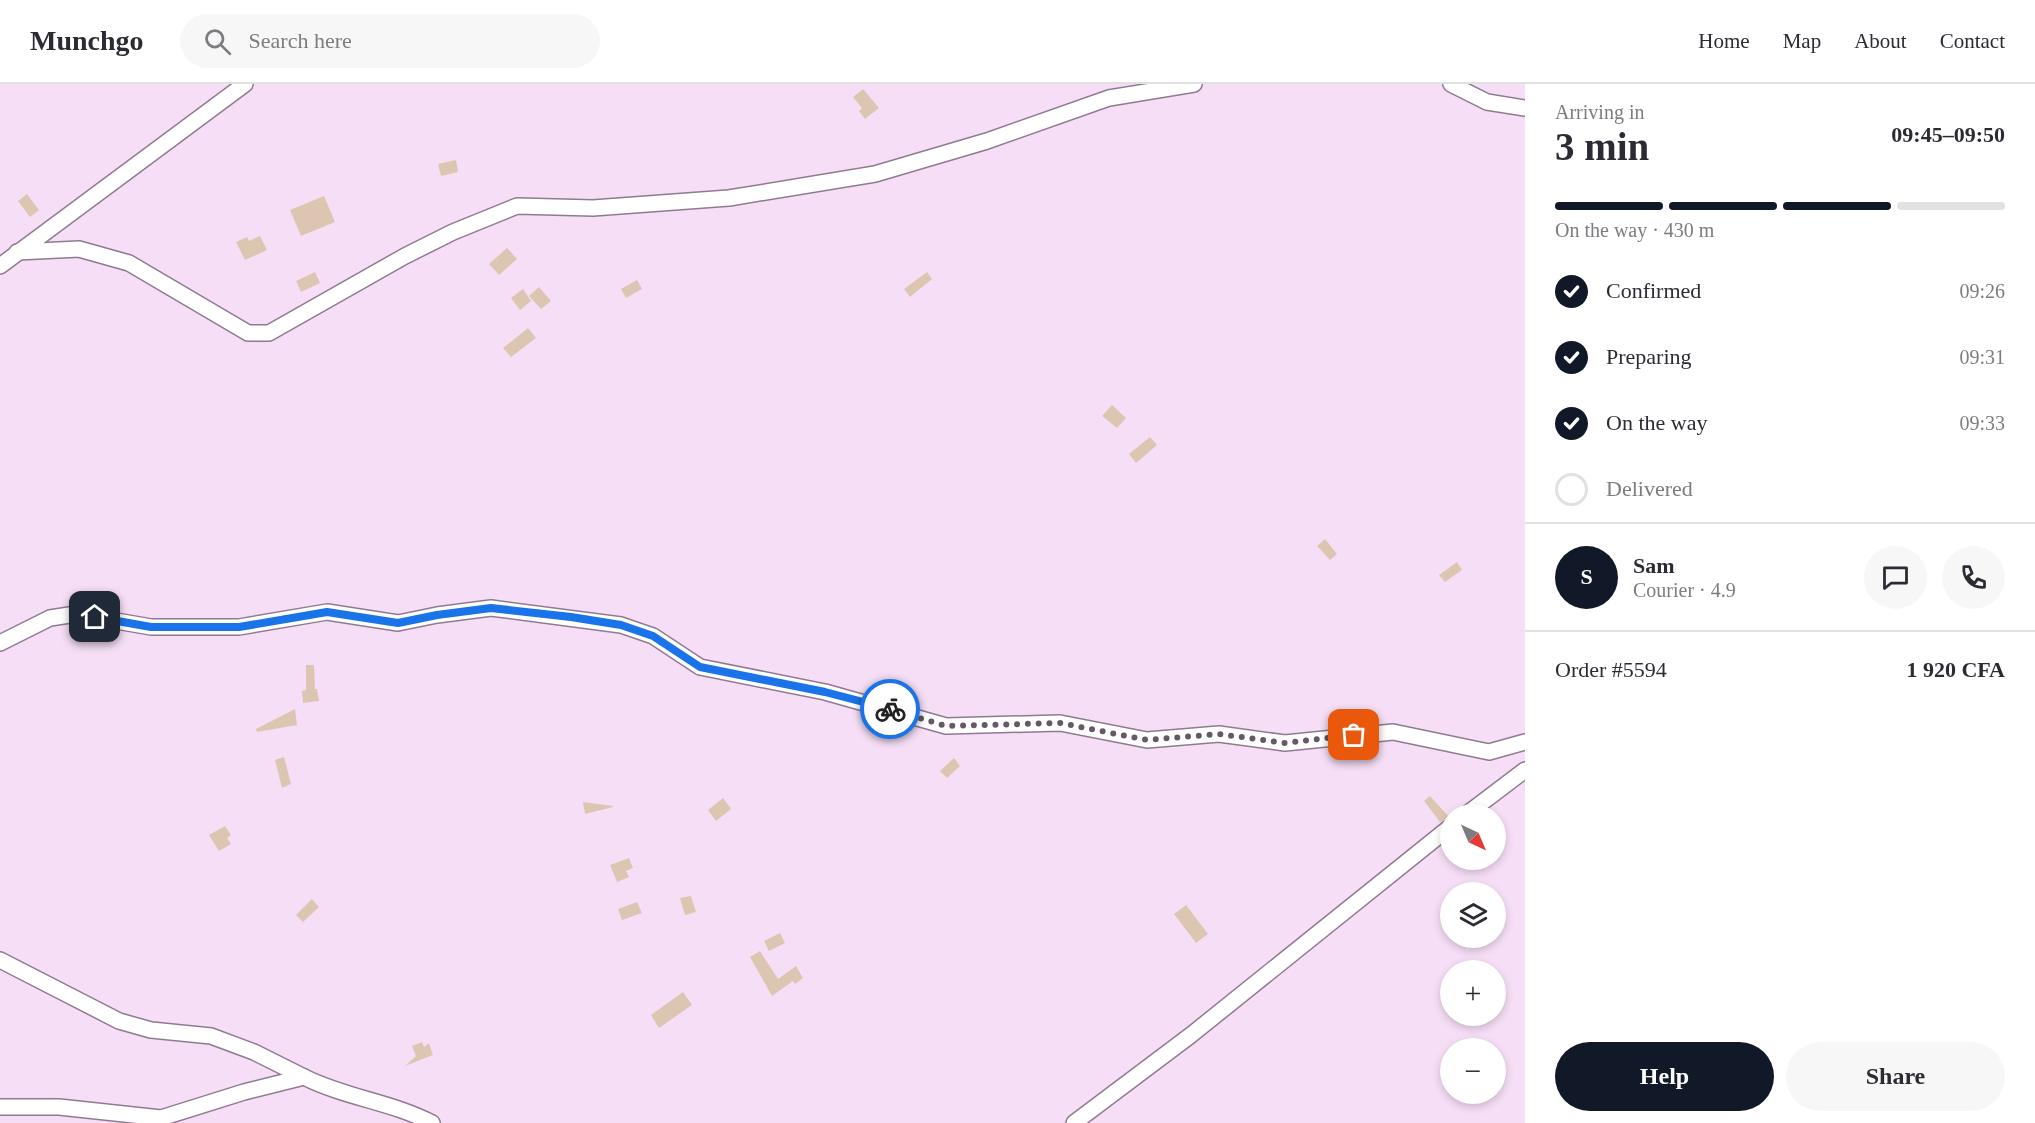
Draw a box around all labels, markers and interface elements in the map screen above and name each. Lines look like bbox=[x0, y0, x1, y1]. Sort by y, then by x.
search box bbox=[180, 14, 600, 68]
text: Munchgo bbox=[30, 25, 144, 56]
icon: search bbox=[201, 25, 234, 58]
text: Search here bbox=[249, 28, 352, 53]
text: Home bbox=[1698, 29, 1750, 53]
text: Map bbox=[1783, 29, 1821, 53]
text: About bbox=[1854, 29, 1907, 53]
text: Contact bbox=[1940, 29, 2005, 53]
text: Arriving in bbox=[1555, 101, 1644, 123]
text: 09:45–09:50 bbox=[1891, 122, 2005, 147]
text: 3 min bbox=[1555, 125, 1649, 168]
text: On the way · 430 m bbox=[1555, 219, 1714, 241]
icon: check bbox=[1555, 275, 1588, 308]
text: Confirmed bbox=[1606, 278, 1701, 303]
text: 09:26 bbox=[1959, 280, 2005, 302]
icon: check bbox=[1555, 341, 1588, 374]
text: Preparing bbox=[1606, 344, 1692, 369]
text: 09:31 bbox=[1959, 346, 2005, 368]
icon: check bbox=[1555, 407, 1588, 440]
text: On the way bbox=[1606, 410, 1707, 435]
text: 09:33 bbox=[1959, 412, 2005, 434]
text: Delivered bbox=[1606, 476, 1693, 501]
button: chat bbox=[1864, 546, 1927, 609]
button: phone bbox=[1942, 546, 2005, 609]
text: Sam bbox=[1633, 553, 1675, 578]
text: S bbox=[1580, 564, 1593, 589]
text: Courier · 4.9 bbox=[1633, 579, 1736, 601]
pin bbox=[69, 591, 120, 642]
icon: home bbox=[78, 600, 111, 633]
text: Order #5594 bbox=[1555, 657, 1667, 682]
text: 1 920 CFA bbox=[1906, 657, 2005, 682]
courier bbox=[860, 679, 920, 739]
icon: bike bbox=[874, 693, 907, 726]
pin bbox=[1328, 709, 1379, 760]
icon: bag bbox=[1337, 718, 1370, 751]
north arrow bbox=[1440, 804, 1506, 870]
map controls bbox=[1440, 804, 1506, 1104]
button: layers bbox=[1440, 882, 1506, 948]
button: + bbox=[1440, 960, 1506, 1026]
button: − bbox=[1440, 1038, 1506, 1104]
button: Help bbox=[1555, 1042, 1774, 1111]
button: Share bbox=[1786, 1042, 2005, 1111]

